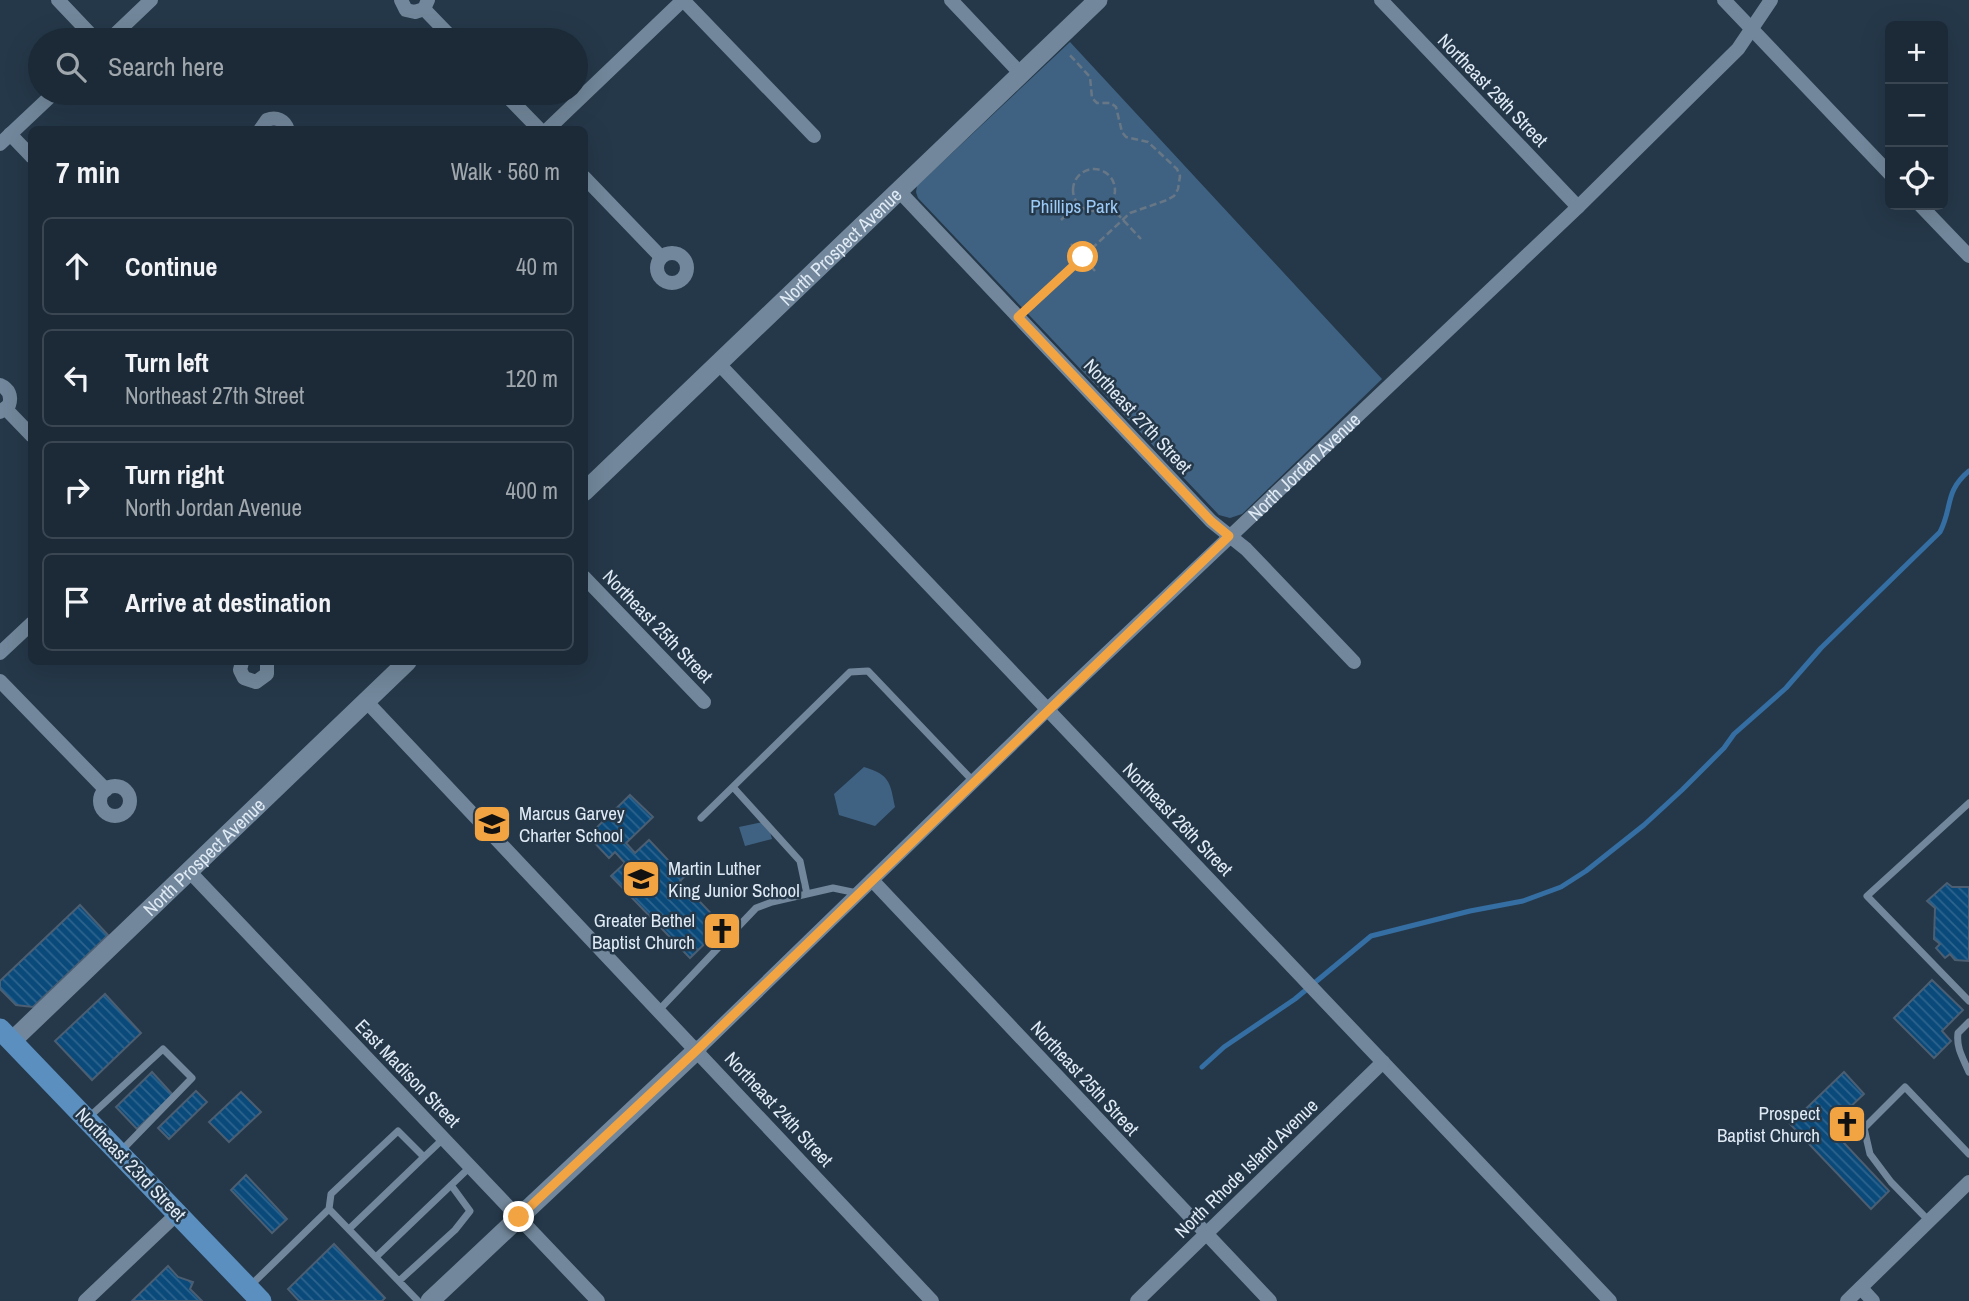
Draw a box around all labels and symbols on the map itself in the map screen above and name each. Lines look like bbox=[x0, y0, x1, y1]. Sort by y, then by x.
street label: Northeast 29th Street bbox=[1432, 28, 1554, 153]
street label: North Prospect Avenue bbox=[774, 182, 907, 311]
park label: Phillips Park bbox=[1030, 193, 1118, 219]
route start bbox=[1067, 241, 1098, 272]
street label: Northeast 27th Street bbox=[1078, 353, 1198, 480]
street label: North Jordan Avenue bbox=[1242, 407, 1366, 526]
street label: Northeast 25th Street bbox=[597, 564, 719, 689]
street label: Northeast 26th Street bbox=[1117, 757, 1239, 882]
street label: North Prospect Avenue bbox=[137, 792, 271, 922]
place label: Marcus Garvey Charter School bbox=[519, 800, 625, 848]
school or university icon: Marcus Garvey Charter School bbox=[471, 803, 513, 845]
place label: Martin Luther King Junior School bbox=[668, 855, 800, 903]
school or university icon: Martin Luther King Junior School bbox=[620, 858, 662, 900]
place label: Greater Bethel Baptist Church bbox=[592, 907, 695, 955]
church icon: Greater Bethel Baptist Church bbox=[701, 910, 743, 952]
street label: East Madison Street bbox=[350, 1013, 467, 1133]
street label: Northeast 25th Street bbox=[1025, 1015, 1145, 1142]
street label: Northeast 24th Street bbox=[719, 1046, 839, 1173]
street label: North Rhode Island Avenue bbox=[1169, 1093, 1323, 1243]
place label: Prospect Baptist Church bbox=[1717, 1100, 1821, 1148]
street label: Northeast 23rd Street bbox=[70, 1101, 193, 1227]
church icon: Prospect Baptist Church bbox=[1826, 1103, 1868, 1145]
route end bbox=[503, 1201, 534, 1232]

